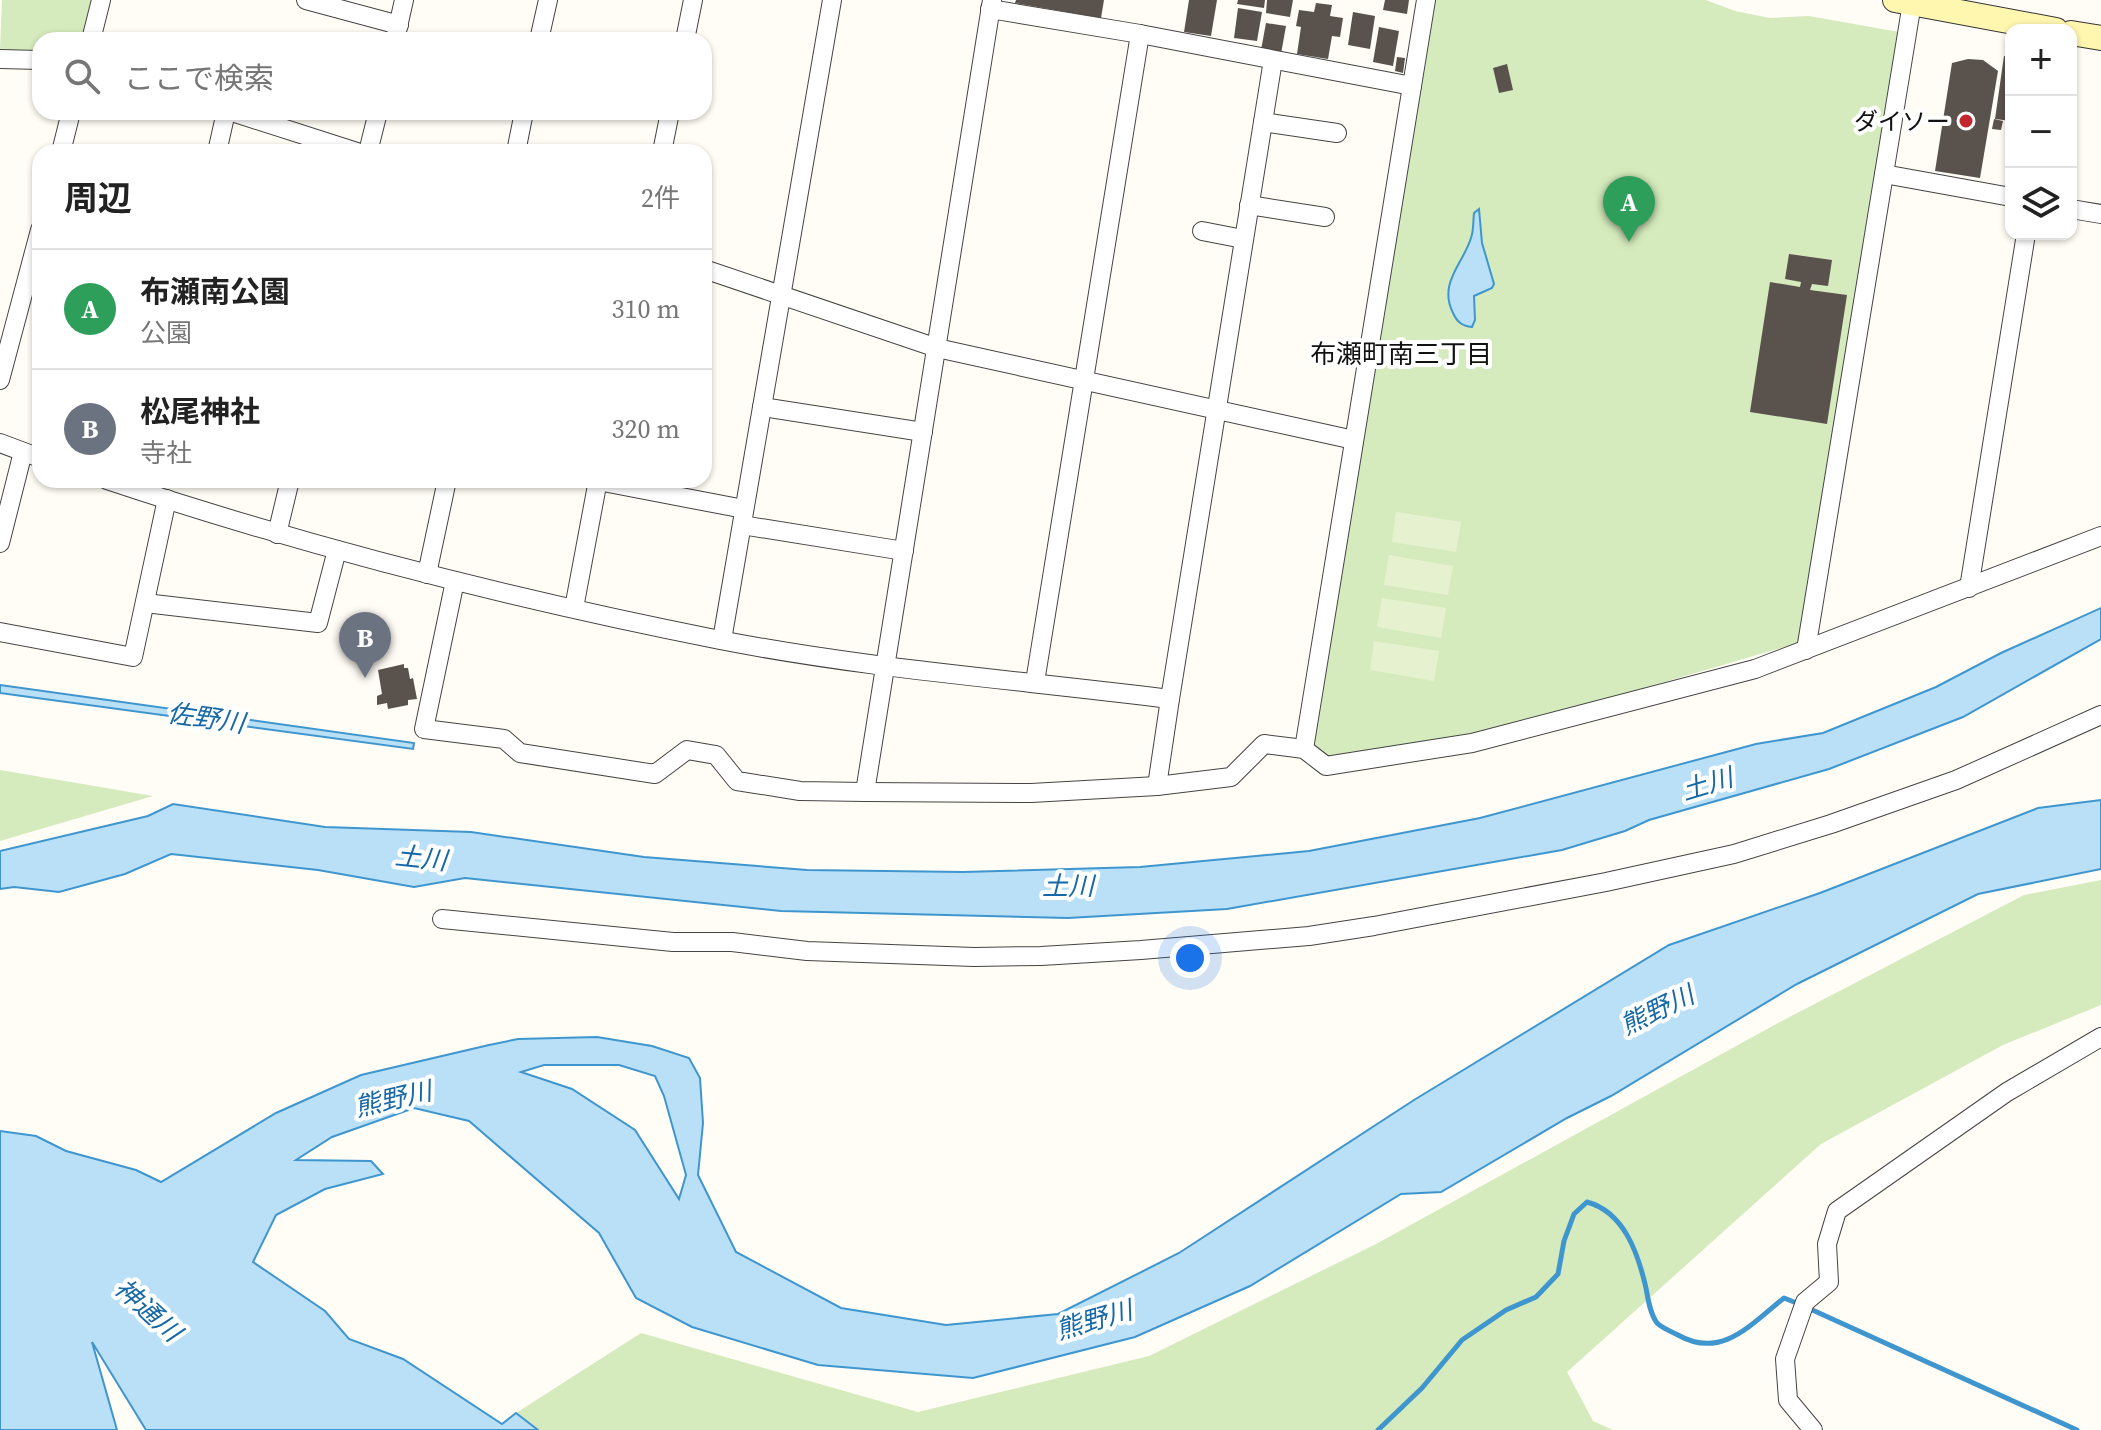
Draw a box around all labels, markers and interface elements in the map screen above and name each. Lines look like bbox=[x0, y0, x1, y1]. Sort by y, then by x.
map controls bbox=[2005, 24, 2077, 240]
button: + bbox=[2005, 24, 2077, 96]
search box bbox=[32, 32, 712, 120]
icon: search bbox=[60, 54, 104, 98]
text: ここで検索 bbox=[124, 58, 274, 99]
button: − bbox=[2005, 96, 2077, 168]
place label: ダイソー bbox=[1854, 105, 1950, 138]
marker: ダイソー bbox=[1957, 112, 1975, 130]
button: layers bbox=[2005, 168, 2077, 240]
text: 周辺 bbox=[64, 175, 132, 221]
pin: A bbox=[1603, 176, 1655, 242]
text: 2件 bbox=[641, 180, 680, 216]
text: 布瀬南公園 bbox=[140, 271, 290, 312]
text: A bbox=[81, 291, 99, 327]
text: 310 m bbox=[612, 291, 680, 327]
text: 公園 bbox=[140, 315, 192, 351]
district label: 布瀬町南三丁目 bbox=[1310, 336, 1492, 372]
text: 松尾神社 bbox=[140, 391, 260, 432]
text: B bbox=[82, 411, 98, 447]
text: 320 m bbox=[612, 411, 680, 447]
text: 寺社 bbox=[140, 435, 192, 471]
pin: B bbox=[339, 612, 391, 678]
water label: 佐野川 bbox=[165, 695, 250, 742]
water label: 土川 bbox=[1677, 758, 1740, 809]
water label: 土川 bbox=[393, 837, 452, 879]
water label: 土川 bbox=[1042, 868, 1097, 904]
your location bbox=[1170, 938, 1210, 978]
water label: 熊野川 bbox=[1614, 975, 1703, 1043]
water label: 熊野川 bbox=[351, 1072, 438, 1125]
water label: 神通川 bbox=[107, 1271, 191, 1351]
water label: 熊野川 bbox=[1052, 1291, 1139, 1348]

